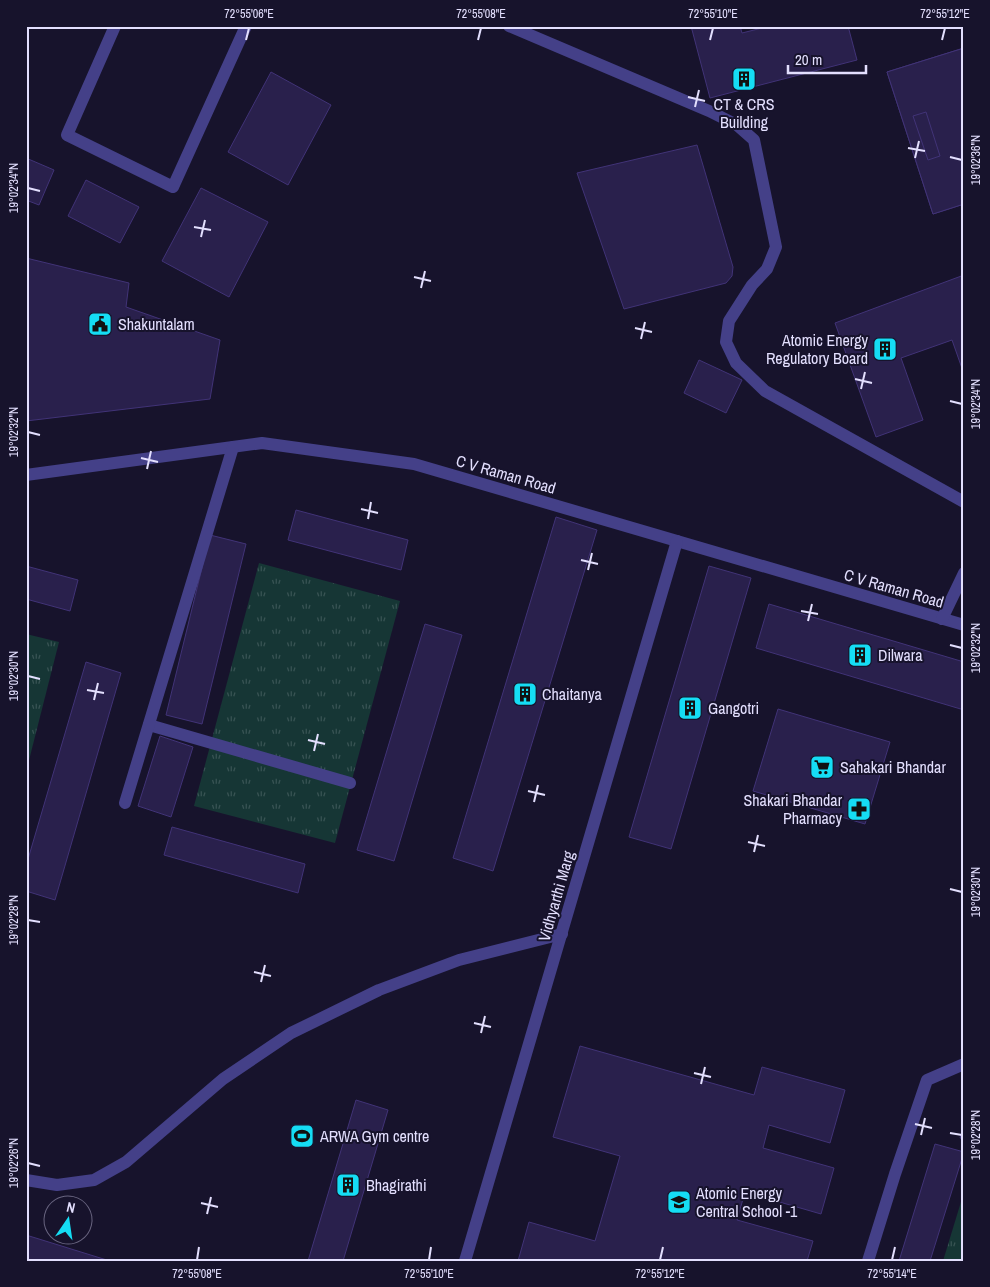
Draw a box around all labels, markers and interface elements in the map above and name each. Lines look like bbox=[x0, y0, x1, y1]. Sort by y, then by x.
text: 72°55'06"E bbox=[224, 6, 274, 22]
text: 72°55'08"E bbox=[456, 6, 506, 22]
text: 72°55'10"E bbox=[688, 6, 738, 22]
text: 72°55'12"E bbox=[920, 6, 970, 22]
scale bar bbox=[788, 42, 865, 74]
text: 20 m bbox=[795, 49, 822, 70]
building icon: CT & CRS Building bbox=[731, 66, 757, 92]
place label: CT & CRS Building bbox=[713, 93, 775, 133]
text: 19°02'36"N bbox=[968, 135, 984, 185]
text: 19°02'34"N bbox=[6, 163, 22, 213]
public building icon: Shakuntalam bbox=[87, 311, 113, 337]
place label: Shakuntalam bbox=[118, 313, 195, 335]
place label: Atomic Energy Regulatory Board bbox=[766, 329, 868, 369]
building icon: Atomic Energy Regulatory Board bbox=[872, 336, 898, 362]
text: 19°02'34"N bbox=[968, 379, 984, 429]
text: 19°02'32"N bbox=[6, 407, 22, 457]
street label: C V Raman Road bbox=[454, 449, 558, 499]
street label: C V Raman Road bbox=[842, 563, 946, 613]
text: 19°02'32"N bbox=[968, 623, 984, 673]
building icon: Dilwara bbox=[847, 642, 873, 668]
place label: Dilwara bbox=[878, 644, 923, 666]
text: 19°02'30"N bbox=[6, 651, 22, 701]
building icon: Chaitanya bbox=[512, 681, 538, 707]
place label: Chaitanya bbox=[542, 683, 603, 705]
building icon: Gangotri bbox=[677, 695, 703, 721]
place label: Gangotri bbox=[708, 697, 759, 719]
supermarket icon: Sahakari Bhandar bbox=[809, 754, 835, 780]
place label: Sahakari Bhandar bbox=[840, 756, 946, 778]
place label: Shakari Bhandar Pharmacy bbox=[744, 789, 843, 829]
pharmacy icon: Shakari Bhandar Pharmacy bbox=[846, 796, 872, 822]
street label: Vidhyarthi Marg bbox=[533, 848, 580, 944]
text: 19°02'30"N bbox=[968, 867, 984, 917]
text: 19°02'28"N bbox=[6, 895, 22, 945]
text: 19°02'28"N bbox=[968, 1110, 984, 1160]
sports icon: ARWA Gym centre bbox=[289, 1123, 315, 1149]
place label: ARWA Gym centre bbox=[319, 1125, 429, 1147]
text: 19°02'26"N bbox=[6, 1138, 22, 1188]
building icon: Bhagirathi bbox=[335, 1172, 361, 1198]
place label: Bhagirathi bbox=[366, 1174, 427, 1196]
place label: Atomic Energy Central School -1 bbox=[695, 1182, 798, 1222]
school or university icon: Atomic Energy Central School -1 bbox=[666, 1189, 692, 1215]
north arrow bbox=[42, 1194, 92, 1244]
text: N bbox=[65, 1198, 77, 1217]
text: 72°55'08"E bbox=[172, 1266, 222, 1282]
text: 72°55'10"E bbox=[404, 1266, 454, 1282]
text: 72°55'12"E bbox=[635, 1266, 685, 1282]
text: 72°55'14"E bbox=[867, 1266, 917, 1282]

